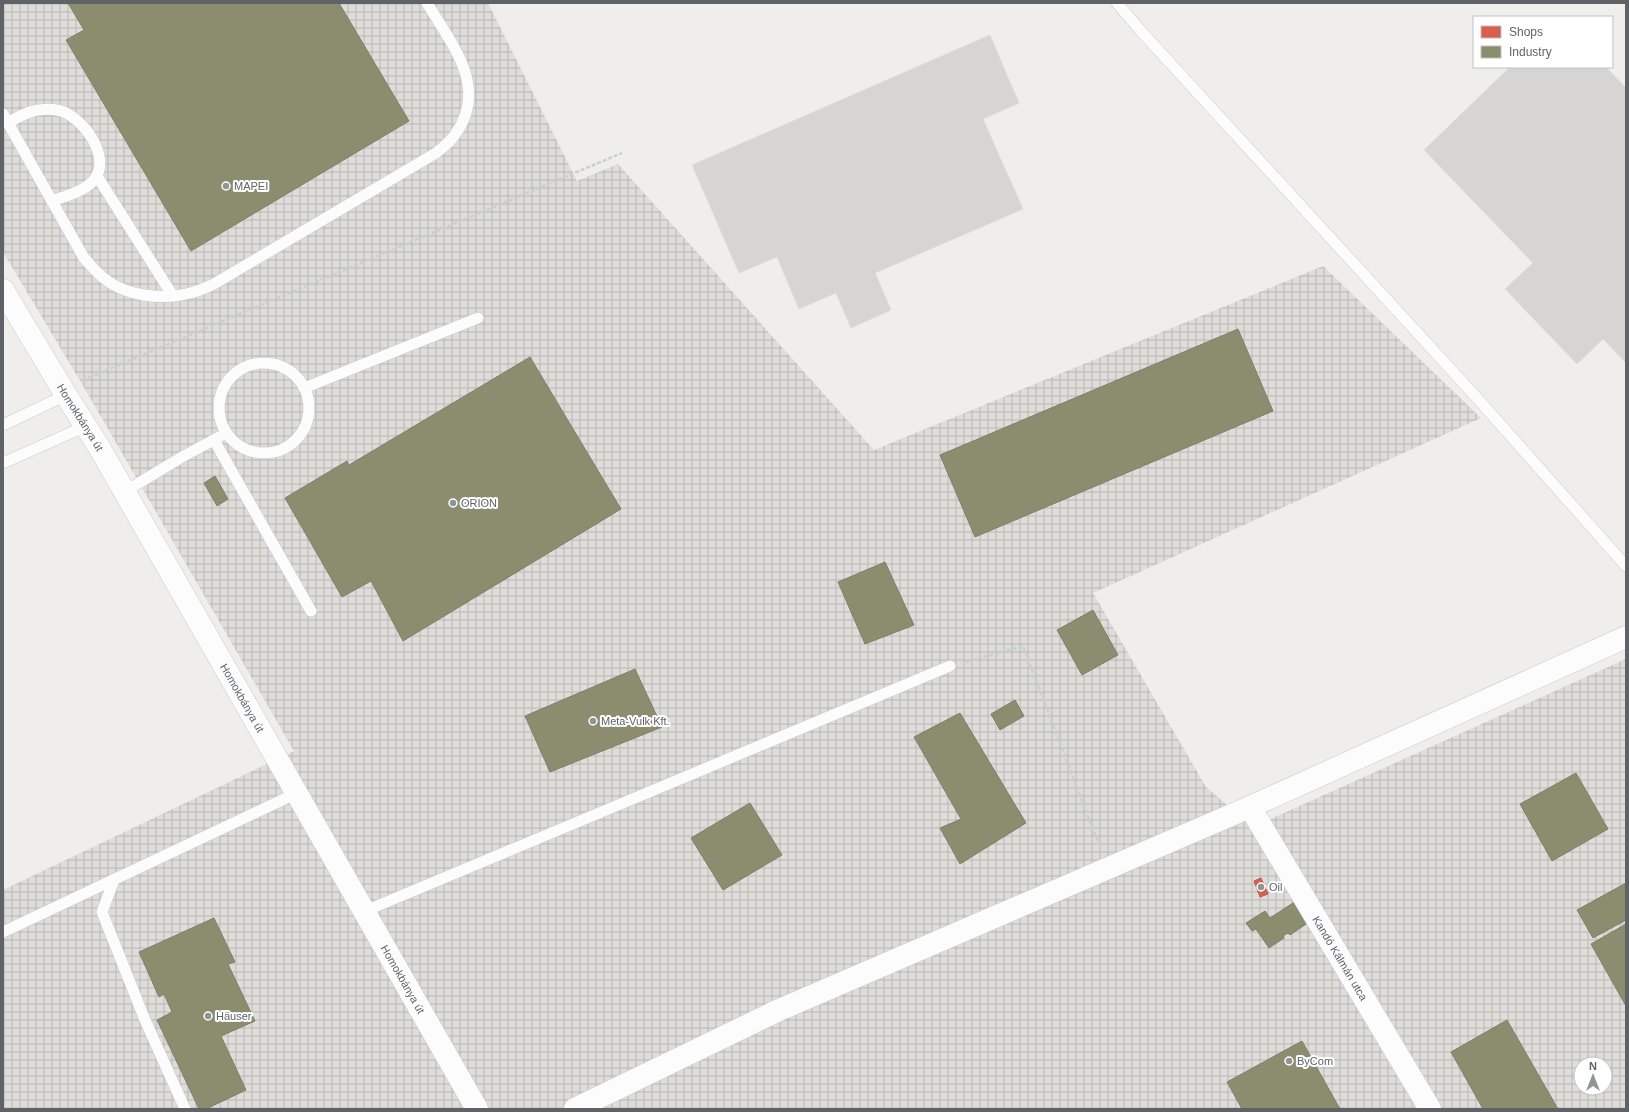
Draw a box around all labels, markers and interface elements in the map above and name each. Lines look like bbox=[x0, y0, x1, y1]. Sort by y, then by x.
legend bbox=[1473, 16, 1613, 68]
text: Shops bbox=[1509, 25, 1543, 39]
text: Industry bbox=[1509, 45, 1552, 59]
place label: MAPEI bbox=[234, 180, 268, 192]
marker: MAPEI bbox=[221, 181, 231, 191]
street label: Homokbánya út bbox=[55, 382, 106, 453]
place label: ORION bbox=[461, 497, 497, 509]
marker: ORION bbox=[448, 498, 458, 508]
street label: Homokbánya út bbox=[218, 661, 267, 734]
place label: Meta-Vulk Kft. bbox=[601, 715, 670, 727]
marker: Meta-Vulk Kft. bbox=[588, 716, 598, 726]
place label: Oil bbox=[1269, 881, 1282, 893]
marker: Oil bbox=[1256, 882, 1266, 892]
street label: Kandó Kálmán utca bbox=[1310, 914, 1370, 1003]
street label: Homokbánya út bbox=[379, 943, 427, 1016]
place label: Häuser bbox=[216, 1010, 252, 1022]
marker: Häuser bbox=[203, 1011, 213, 1021]
place label: ByCom bbox=[1297, 1055, 1333, 1067]
marker: ByCom bbox=[1284, 1056, 1294, 1066]
north arrow bbox=[1573, 1056, 1613, 1096]
text: N bbox=[1589, 1060, 1597, 1072]

